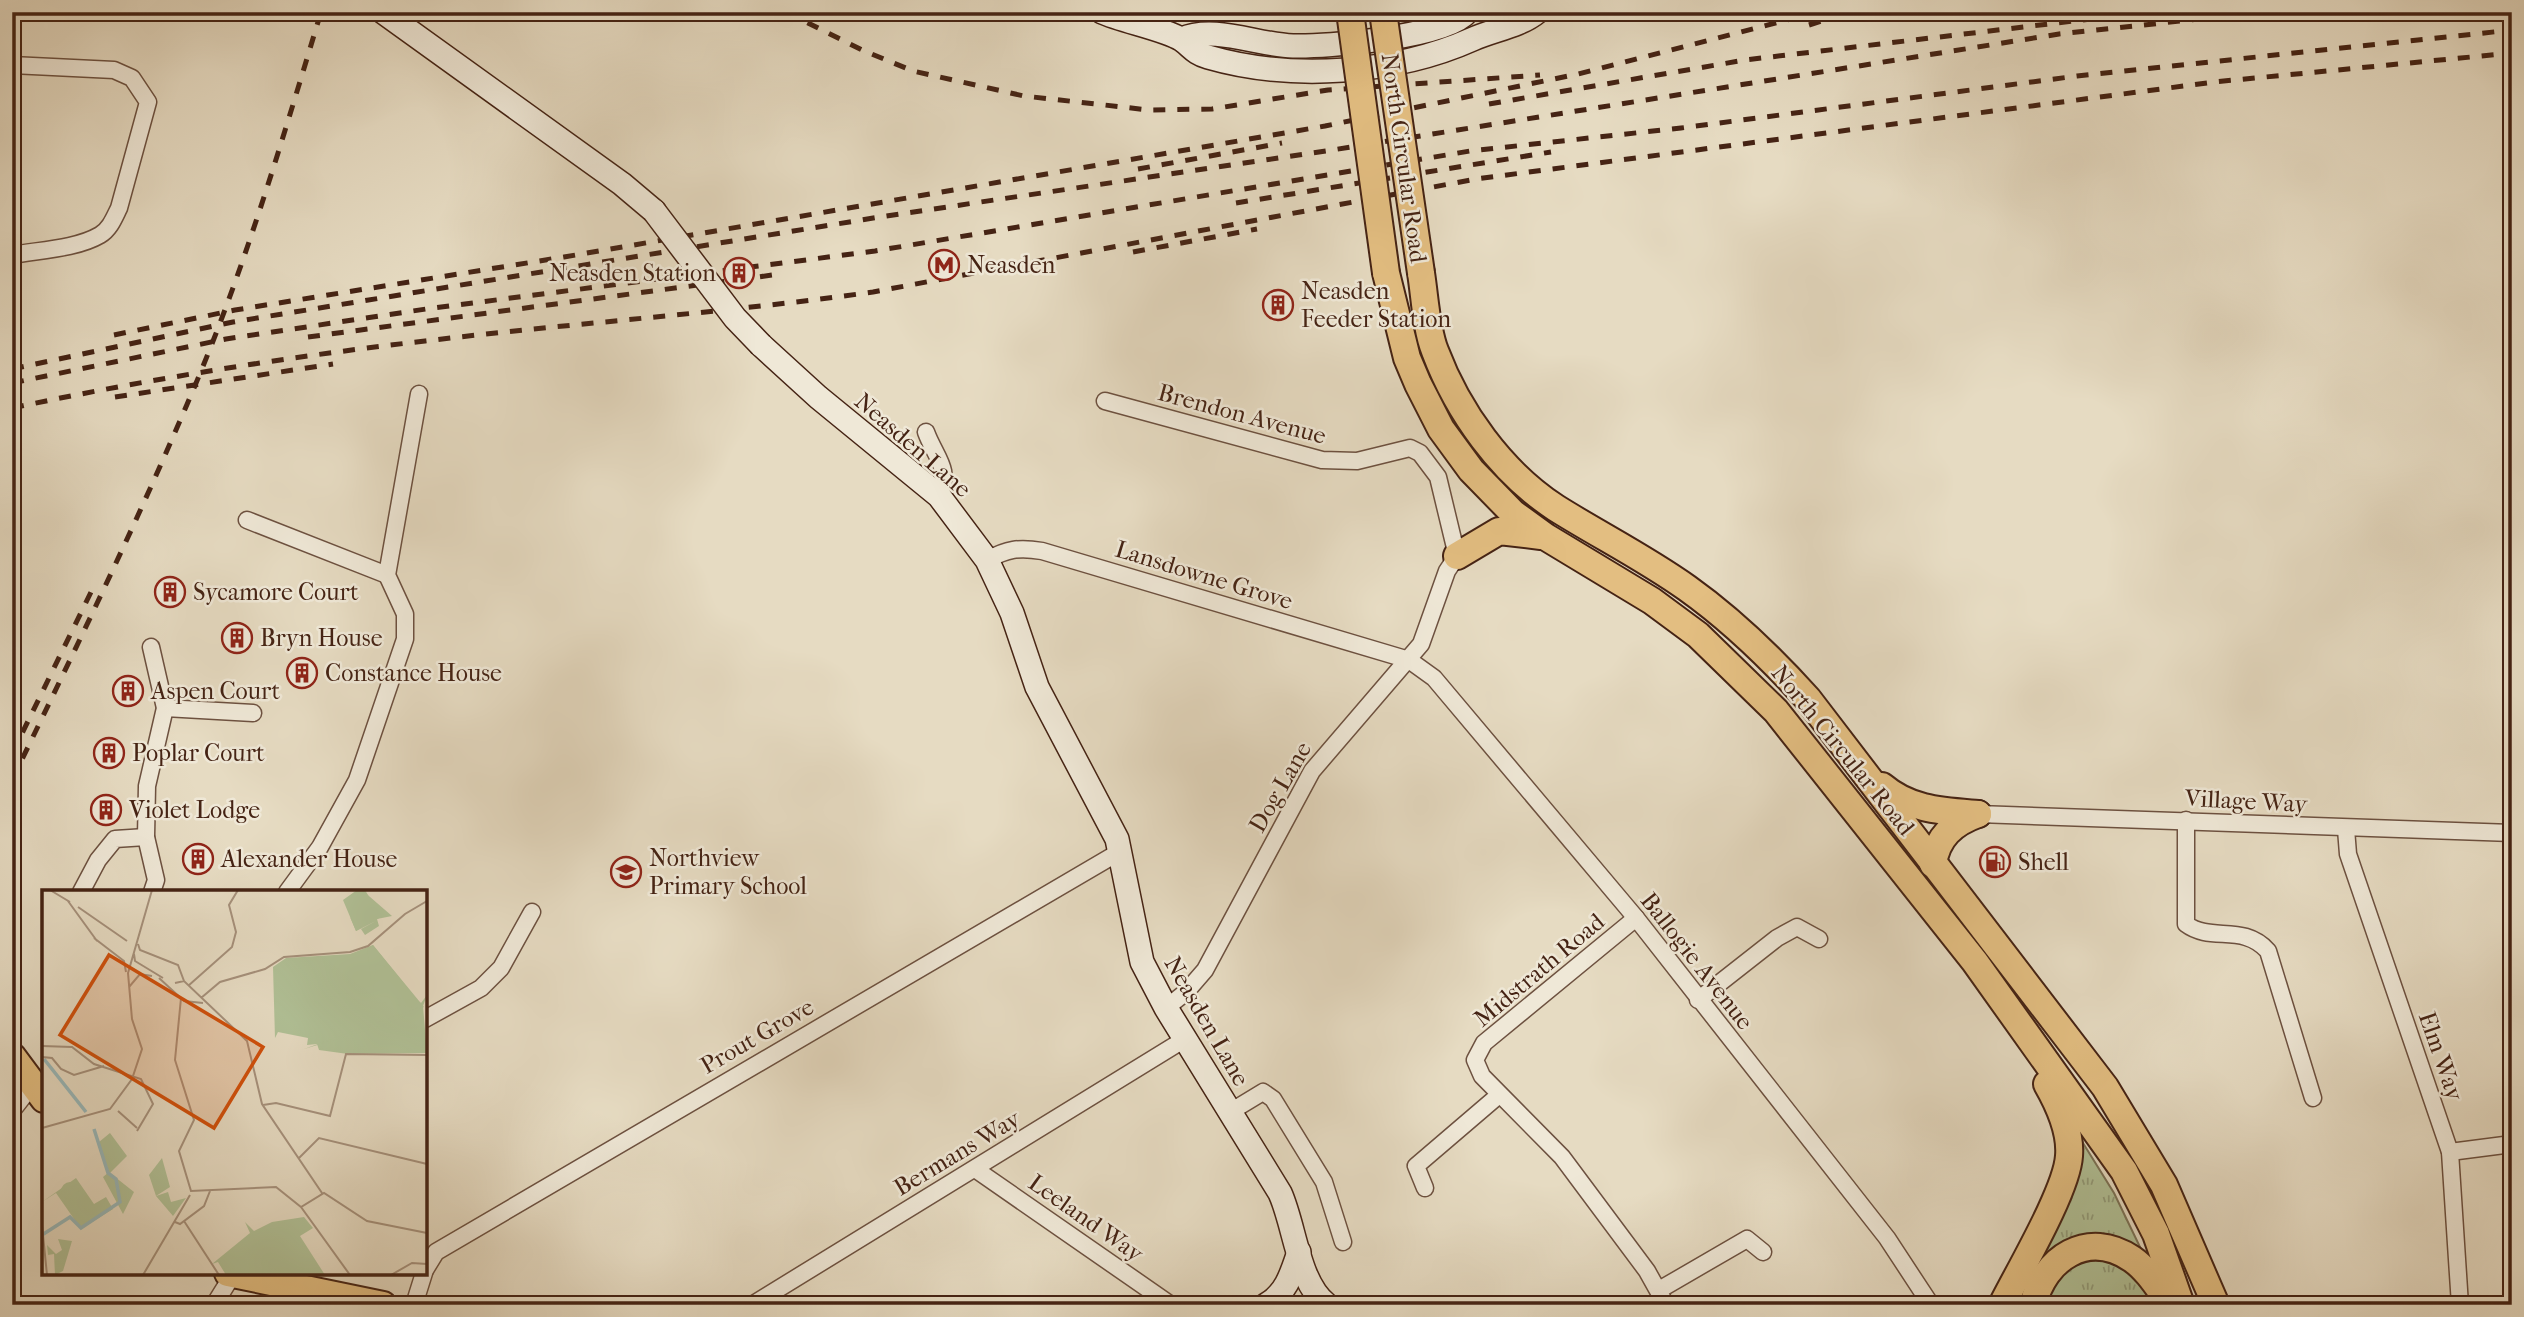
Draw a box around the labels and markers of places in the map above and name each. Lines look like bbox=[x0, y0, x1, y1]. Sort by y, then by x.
metro station icon: Neasden bbox=[927, 248, 961, 282]
place label: Neasden bbox=[967, 251, 1056, 279]
building icon: Neasden Station bbox=[722, 256, 756, 290]
place label: Neasden Station bbox=[549, 259, 716, 287]
place label: Neasden Feeder Station bbox=[1301, 277, 1451, 333]
building icon: Neasden Feeder Station bbox=[1261, 288, 1295, 322]
building icon: Sycamore Court bbox=[153, 575, 187, 609]
place label: Sycamore Court bbox=[193, 578, 359, 606]
building icon: Bryn House bbox=[220, 621, 254, 655]
place label: Bryn House bbox=[260, 624, 383, 652]
building icon: Constance House bbox=[285, 656, 319, 690]
place label: Constance House bbox=[325, 659, 502, 687]
building icon: Aspen Court bbox=[111, 674, 145, 708]
place label: Aspen Court bbox=[150, 677, 280, 705]
building icon: Poplar Court bbox=[92, 736, 126, 770]
place label: Poplar Court bbox=[132, 739, 265, 767]
building icon: Violet Lodge bbox=[89, 793, 123, 827]
place label: Violet Lodge bbox=[128, 796, 260, 824]
building icon: Alexander House bbox=[181, 842, 215, 876]
place label: Northview Primary School bbox=[649, 844, 807, 900]
place label: Alexander House bbox=[220, 845, 398, 873]
fuel station icon: Shell bbox=[1978, 845, 2012, 879]
place label: Shell bbox=[2018, 848, 2069, 876]
school or university icon: Northview Primary School bbox=[609, 855, 643, 889]

